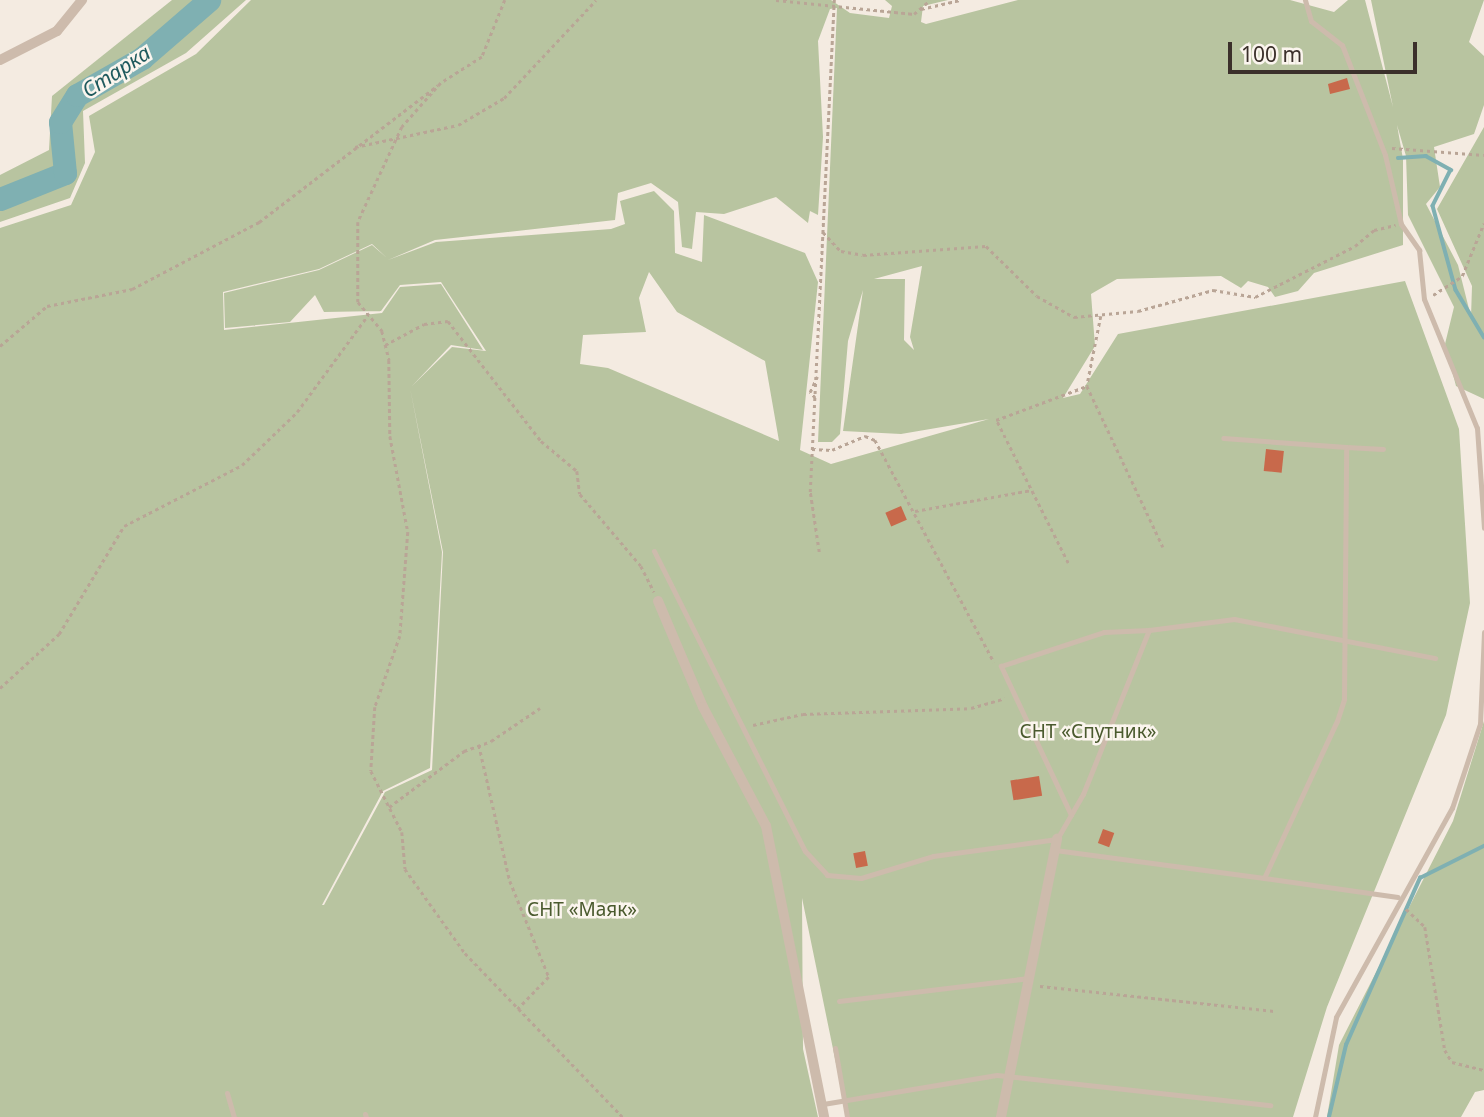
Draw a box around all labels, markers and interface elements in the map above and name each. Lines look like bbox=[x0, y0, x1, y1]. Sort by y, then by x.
scale bar bbox=[1232, 28, 1421, 72]
water label: Старка bbox=[77, 40, 155, 102]
text: 100 m bbox=[1241, 40, 1302, 68]
park label: СНТ «Спутник» bbox=[1020, 721, 1156, 743]
park label: СНТ «Маяк» bbox=[527, 899, 637, 921]

